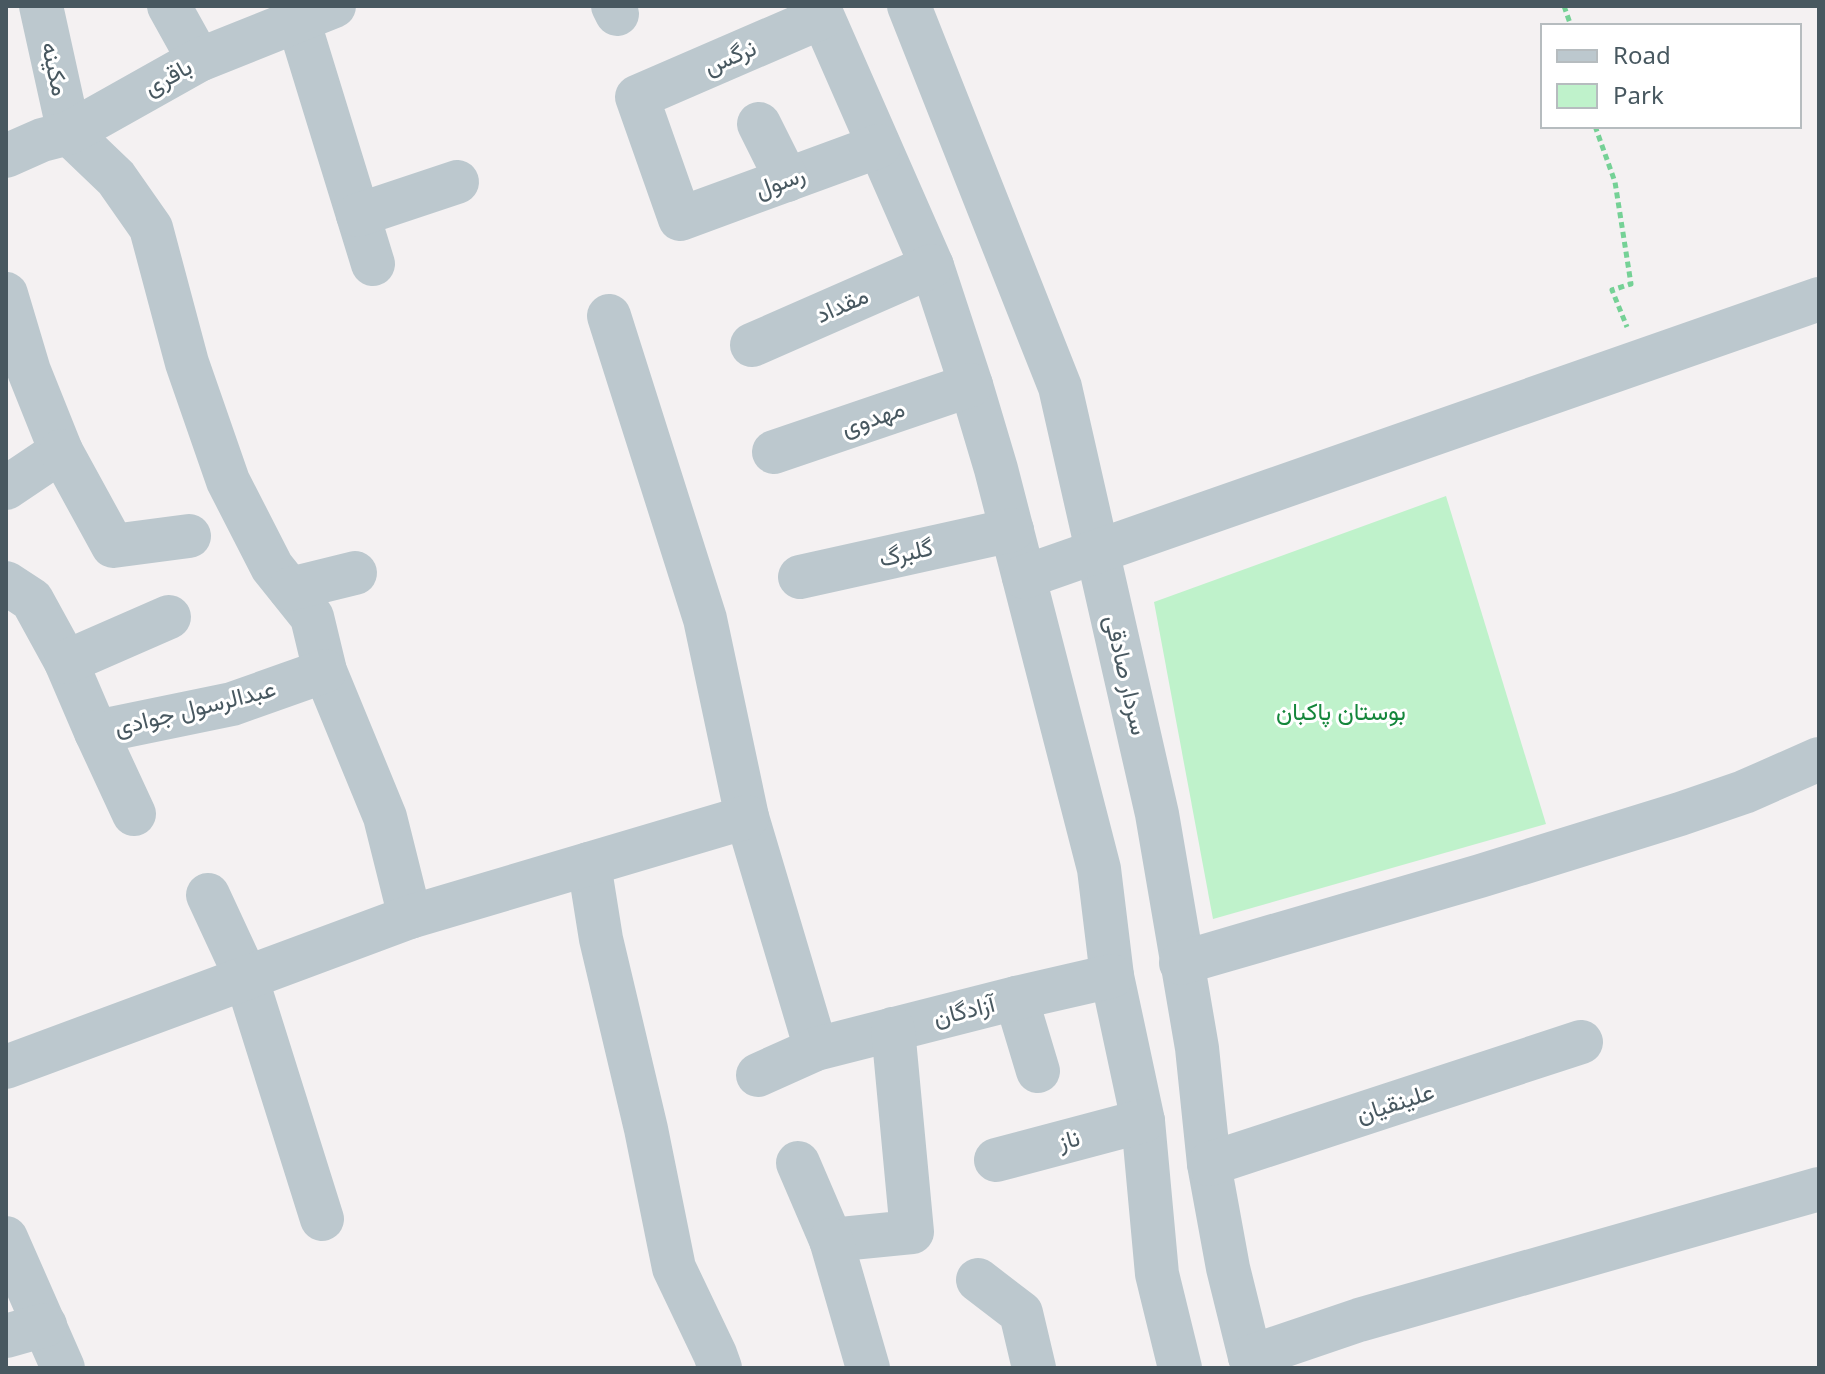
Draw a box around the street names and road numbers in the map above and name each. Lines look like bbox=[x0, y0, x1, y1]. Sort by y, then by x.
street label: نرگس bbox=[698, 30, 761, 81]
street label: مکینه bbox=[35, 39, 78, 99]
street label: باقری bbox=[137, 49, 197, 102]
street label: رسول bbox=[750, 156, 809, 205]
street label: مقداد bbox=[810, 277, 873, 330]
street label: مهدوی bbox=[836, 390, 909, 443]
street label: گلبرگ bbox=[875, 529, 936, 574]
street label: سردار صادقی bbox=[1098, 611, 1157, 738]
street label: عبدالرسول جوادی bbox=[110, 671, 279, 743]
street label: آزادگان bbox=[930, 985, 1000, 1033]
street label: علینقیان bbox=[1351, 1074, 1438, 1130]
street label: ناز bbox=[1053, 1120, 1083, 1158]

